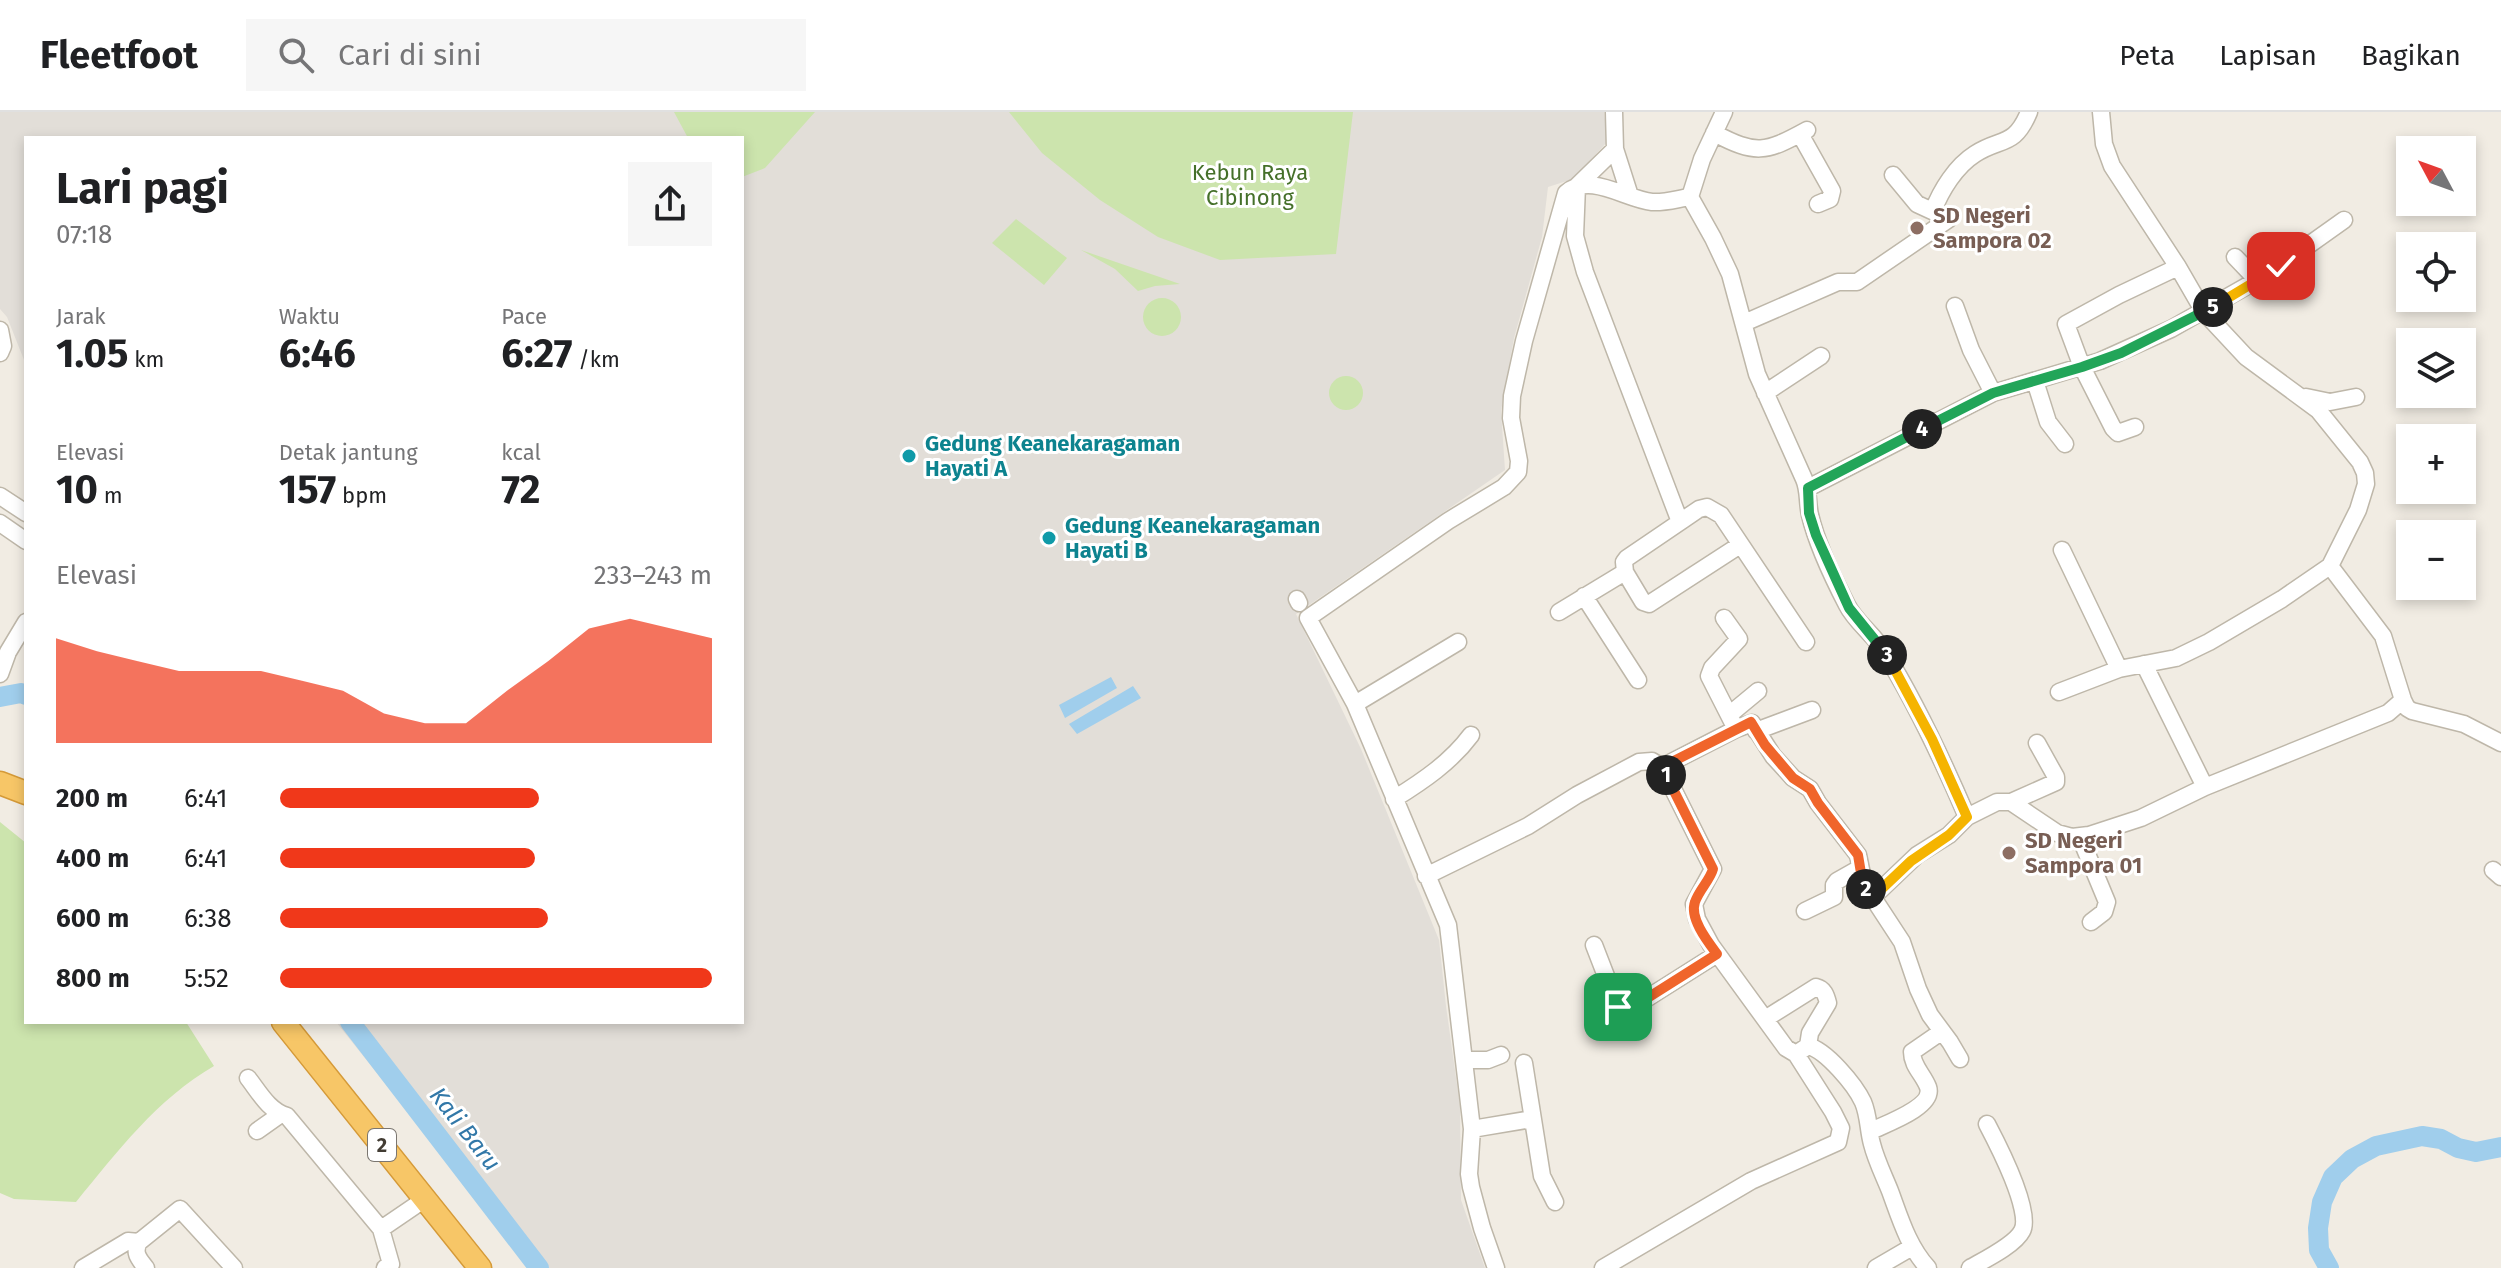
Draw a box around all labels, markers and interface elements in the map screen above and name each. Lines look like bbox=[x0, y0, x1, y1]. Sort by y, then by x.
search box bbox=[246, 19, 806, 91]
text: Fleetfoot bbox=[40, 32, 198, 78]
icon: search bbox=[274, 33, 318, 77]
text: Cari di sini bbox=[338, 37, 482, 73]
text: Peta bbox=[2119, 39, 2175, 72]
text: Lapisan bbox=[2219, 39, 2317, 72]
text: Bagikan bbox=[2361, 39, 2461, 72]
north arrow bbox=[2396, 136, 2476, 216]
map controls bbox=[2396, 136, 2476, 600]
park label: Kebun Raya Cibinong bbox=[1192, 159, 1308, 211]
text: Lari pagi bbox=[56, 162, 229, 215]
button: share bbox=[628, 162, 712, 246]
place label: SD Negeri Sampora 02 bbox=[1933, 202, 2052, 254]
text: 07:18 bbox=[56, 219, 112, 250]
marker: SD Negeri Sampora 02 bbox=[1908, 219, 1926, 237]
pin bbox=[2247, 232, 2315, 300]
button: locate bbox=[2396, 232, 2476, 312]
icon: check bbox=[2259, 244, 2303, 288]
pin: 5 bbox=[2193, 287, 2233, 327]
text: 5 bbox=[2207, 293, 2219, 320]
text: Jarak bbox=[56, 303, 106, 330]
text: Waktu bbox=[279, 303, 340, 330]
text: Pace bbox=[501, 303, 547, 330]
button: layers bbox=[2396, 328, 2476, 408]
text: 1.05 bbox=[56, 330, 128, 378]
text: 6:46 bbox=[279, 330, 356, 378]
text: 6:27 bbox=[501, 330, 573, 378]
text: km bbox=[128, 346, 164, 373]
text: /km bbox=[573, 346, 620, 373]
pin: 4 bbox=[1902, 409, 1942, 449]
text: 4 bbox=[1916, 415, 1928, 442]
button: + bbox=[2396, 424, 2476, 504]
place label: Gedung Keanekaragaman Hayati A bbox=[925, 430, 1180, 482]
text: Elevasi bbox=[56, 439, 125, 466]
text: Detak jantung bbox=[279, 439, 418, 466]
text: kcal bbox=[501, 439, 541, 466]
marker: Gedung Keanekaragaman Hayati A bbox=[900, 447, 918, 465]
text: 10 bbox=[56, 466, 98, 514]
text: 157 bbox=[279, 466, 336, 514]
text: 72 bbox=[501, 466, 540, 514]
text: m bbox=[98, 482, 123, 509]
text: bpm bbox=[336, 482, 387, 509]
place label: Gedung Keanekaragaman Hayati B bbox=[1065, 512, 1320, 564]
button: − bbox=[2396, 520, 2476, 600]
marker: Gedung Keanekaragaman Hayati B bbox=[1040, 529, 1058, 547]
text: Elevasi bbox=[56, 560, 137, 591]
text: 233–243 m bbox=[594, 560, 712, 591]
pin: 3 bbox=[1867, 635, 1907, 675]
text: 3 bbox=[1881, 641, 1893, 668]
pin: 1 bbox=[1646, 755, 1686, 795]
text: 1 bbox=[1661, 761, 1671, 788]
text: 200 m bbox=[56, 783, 128, 814]
text: 6:41 bbox=[184, 783, 228, 814]
place label: SD Negeri Sampora 01 bbox=[2025, 827, 2142, 879]
text: 400 m bbox=[56, 843, 129, 874]
text: 6:41 bbox=[184, 843, 228, 874]
marker: SD Negeri Sampora 01 bbox=[2000, 844, 2018, 862]
pin: 2 bbox=[1846, 869, 1886, 909]
text: 2 bbox=[1860, 875, 1872, 902]
text: 600 m bbox=[56, 903, 129, 934]
text: 6:38 bbox=[184, 903, 232, 934]
text: 800 m bbox=[56, 963, 130, 994]
text: 5:52 bbox=[184, 963, 229, 994]
pin bbox=[1584, 973, 1652, 1041]
icon: arrive bbox=[1596, 985, 1640, 1029]
water label: Kali Baru bbox=[424, 1082, 506, 1176]
road number: 2 bbox=[368, 1129, 396, 1161]

